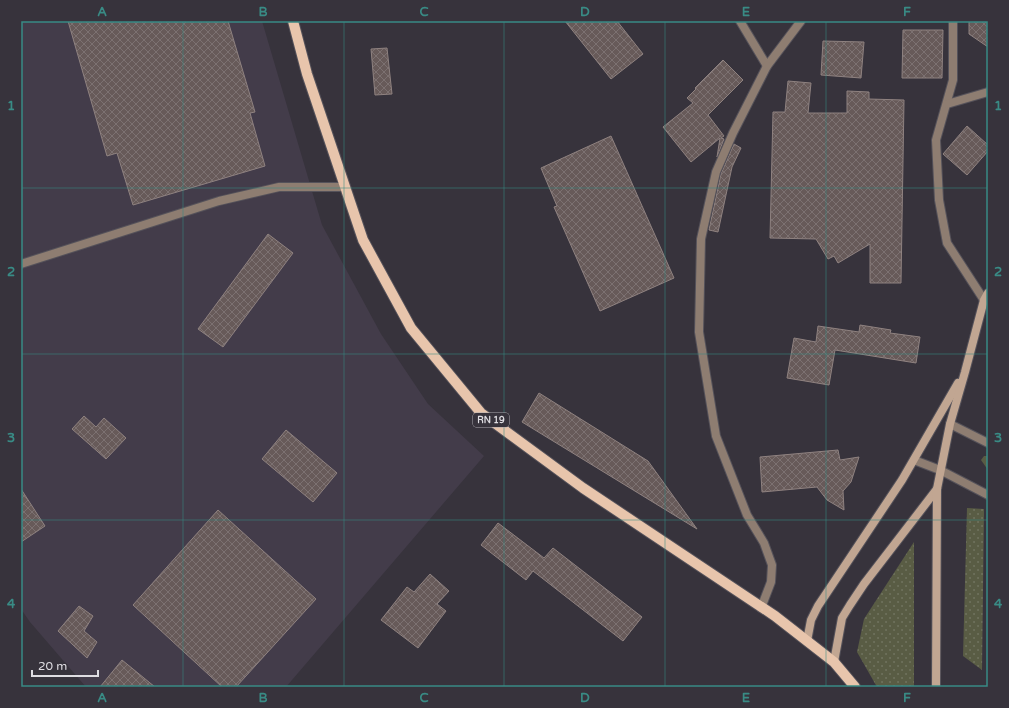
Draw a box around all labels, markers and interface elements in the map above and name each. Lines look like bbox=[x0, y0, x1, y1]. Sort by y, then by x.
text: A bbox=[97, 4, 107, 20]
text: B bbox=[258, 4, 268, 20]
text: C bbox=[419, 4, 429, 20]
text: D bbox=[580, 4, 590, 20]
text: E bbox=[742, 4, 750, 20]
text: F bbox=[903, 4, 911, 20]
text: 1 bbox=[7, 98, 15, 114]
text: 1 bbox=[994, 98, 1002, 114]
text: 2 bbox=[7, 264, 15, 280]
text: 2 bbox=[994, 264, 1002, 280]
road number: RN 19 bbox=[473, 413, 509, 427]
text: 3 bbox=[7, 430, 15, 446]
text: 3 bbox=[994, 430, 1002, 446]
text: 4 bbox=[7, 596, 16, 612]
text: 4 bbox=[994, 596, 1003, 612]
scale bar bbox=[32, 652, 98, 678]
text: 20 m bbox=[38, 659, 67, 673]
text: A bbox=[97, 690, 107, 706]
text: B bbox=[258, 690, 268, 706]
text: C bbox=[419, 690, 429, 706]
text: D bbox=[580, 690, 590, 706]
text: E bbox=[742, 690, 750, 706]
text: F bbox=[903, 690, 911, 706]

